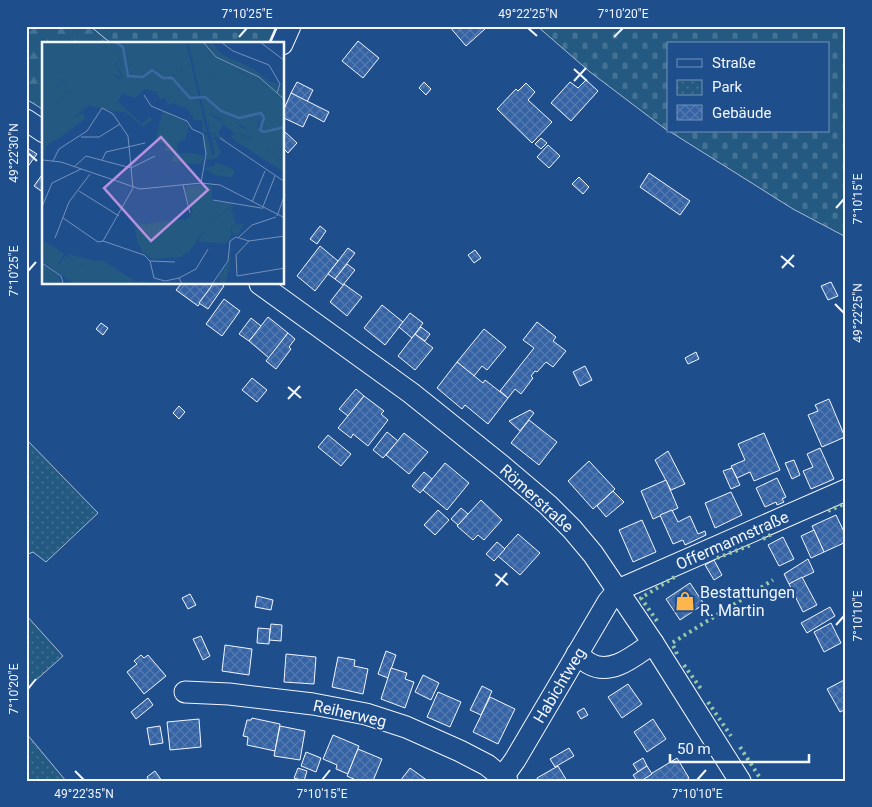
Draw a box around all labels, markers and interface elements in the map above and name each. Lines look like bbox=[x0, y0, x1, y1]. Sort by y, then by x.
text: 7°10'25"E bbox=[222, 7, 273, 21]
text: 49°22'25"N bbox=[498, 7, 558, 21]
text: 7°10'20"E bbox=[598, 7, 649, 21]
inset map bbox=[42, 42, 285, 285]
legend bbox=[667, 42, 830, 132]
text: Straße bbox=[712, 54, 756, 72]
text: Park bbox=[712, 78, 743, 96]
text: Gebäude bbox=[712, 104, 771, 122]
text: 49°22'30"N bbox=[7, 123, 21, 183]
text: 7°10'15"E bbox=[851, 173, 865, 224]
text: 7°10'25"E bbox=[7, 245, 21, 296]
text: 49°22'25"N bbox=[851, 283, 865, 343]
street label: Römerstraße bbox=[496, 460, 577, 536]
street label: Offermannstraße bbox=[673, 507, 792, 574]
place label: Bestattungen R. Martin bbox=[700, 583, 795, 620]
shop icon: Bestattungen R. Martin bbox=[674, 590, 696, 612]
text: 7°10'10"E bbox=[851, 590, 865, 641]
street label: Habichtweg bbox=[529, 644, 589, 727]
text: 7°10'20"E bbox=[7, 663, 21, 714]
street label: Reiherweg bbox=[311, 696, 388, 731]
scale bar bbox=[670, 732, 808, 764]
text: 50 m bbox=[677, 740, 711, 758]
text: 49°22'35"N bbox=[54, 787, 114, 801]
text: 7°10'15"E bbox=[297, 787, 348, 801]
text: 7°10'10"E bbox=[672, 787, 723, 801]

